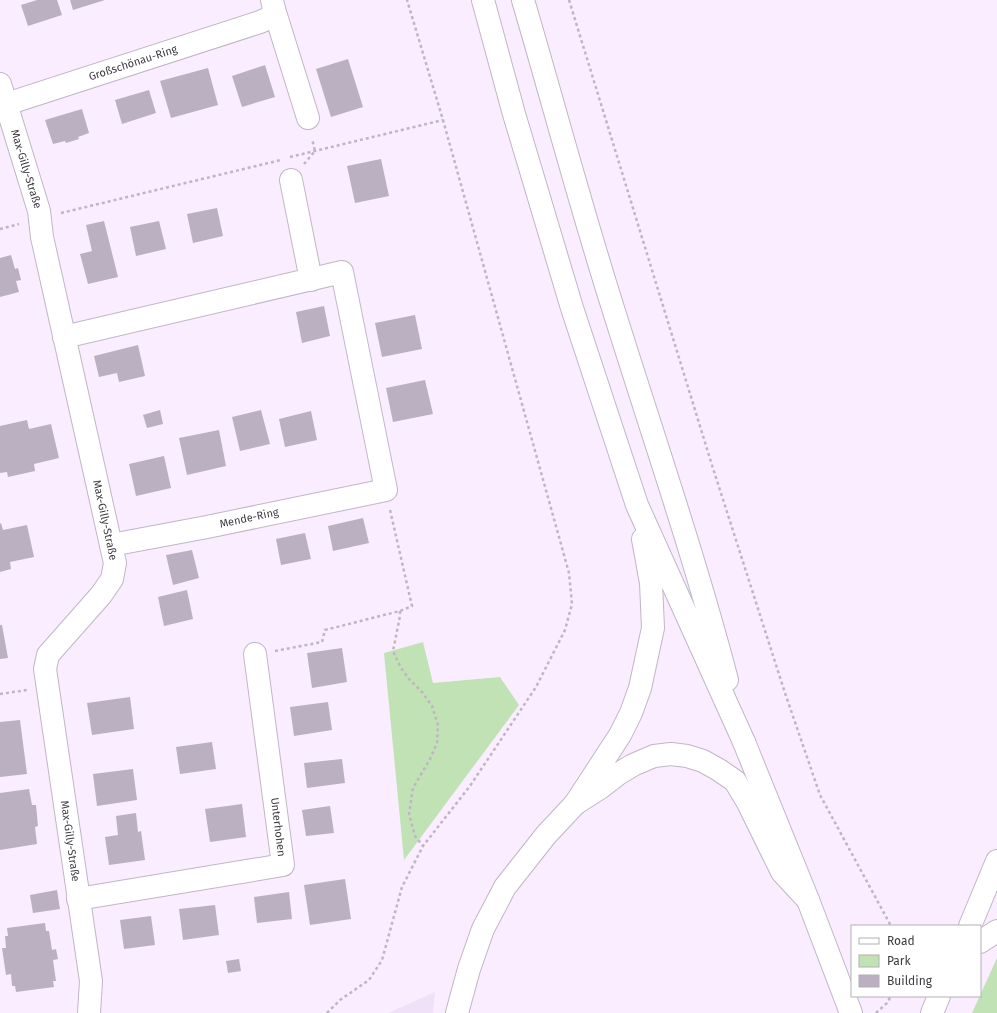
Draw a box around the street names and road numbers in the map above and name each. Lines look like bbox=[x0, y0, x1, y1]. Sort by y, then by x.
street label: Großschönau-Ring bbox=[87, 42, 179, 83]
street label: Max-Gilly-Straße bbox=[8, 128, 44, 210]
street label: Max-Gilly-Straße bbox=[90, 479, 120, 561]
street label: Mende-Ring bbox=[218, 505, 280, 531]
street label: Unterhohen bbox=[268, 797, 288, 857]
street label: Max-Gilly-Straße bbox=[58, 800, 82, 882]

